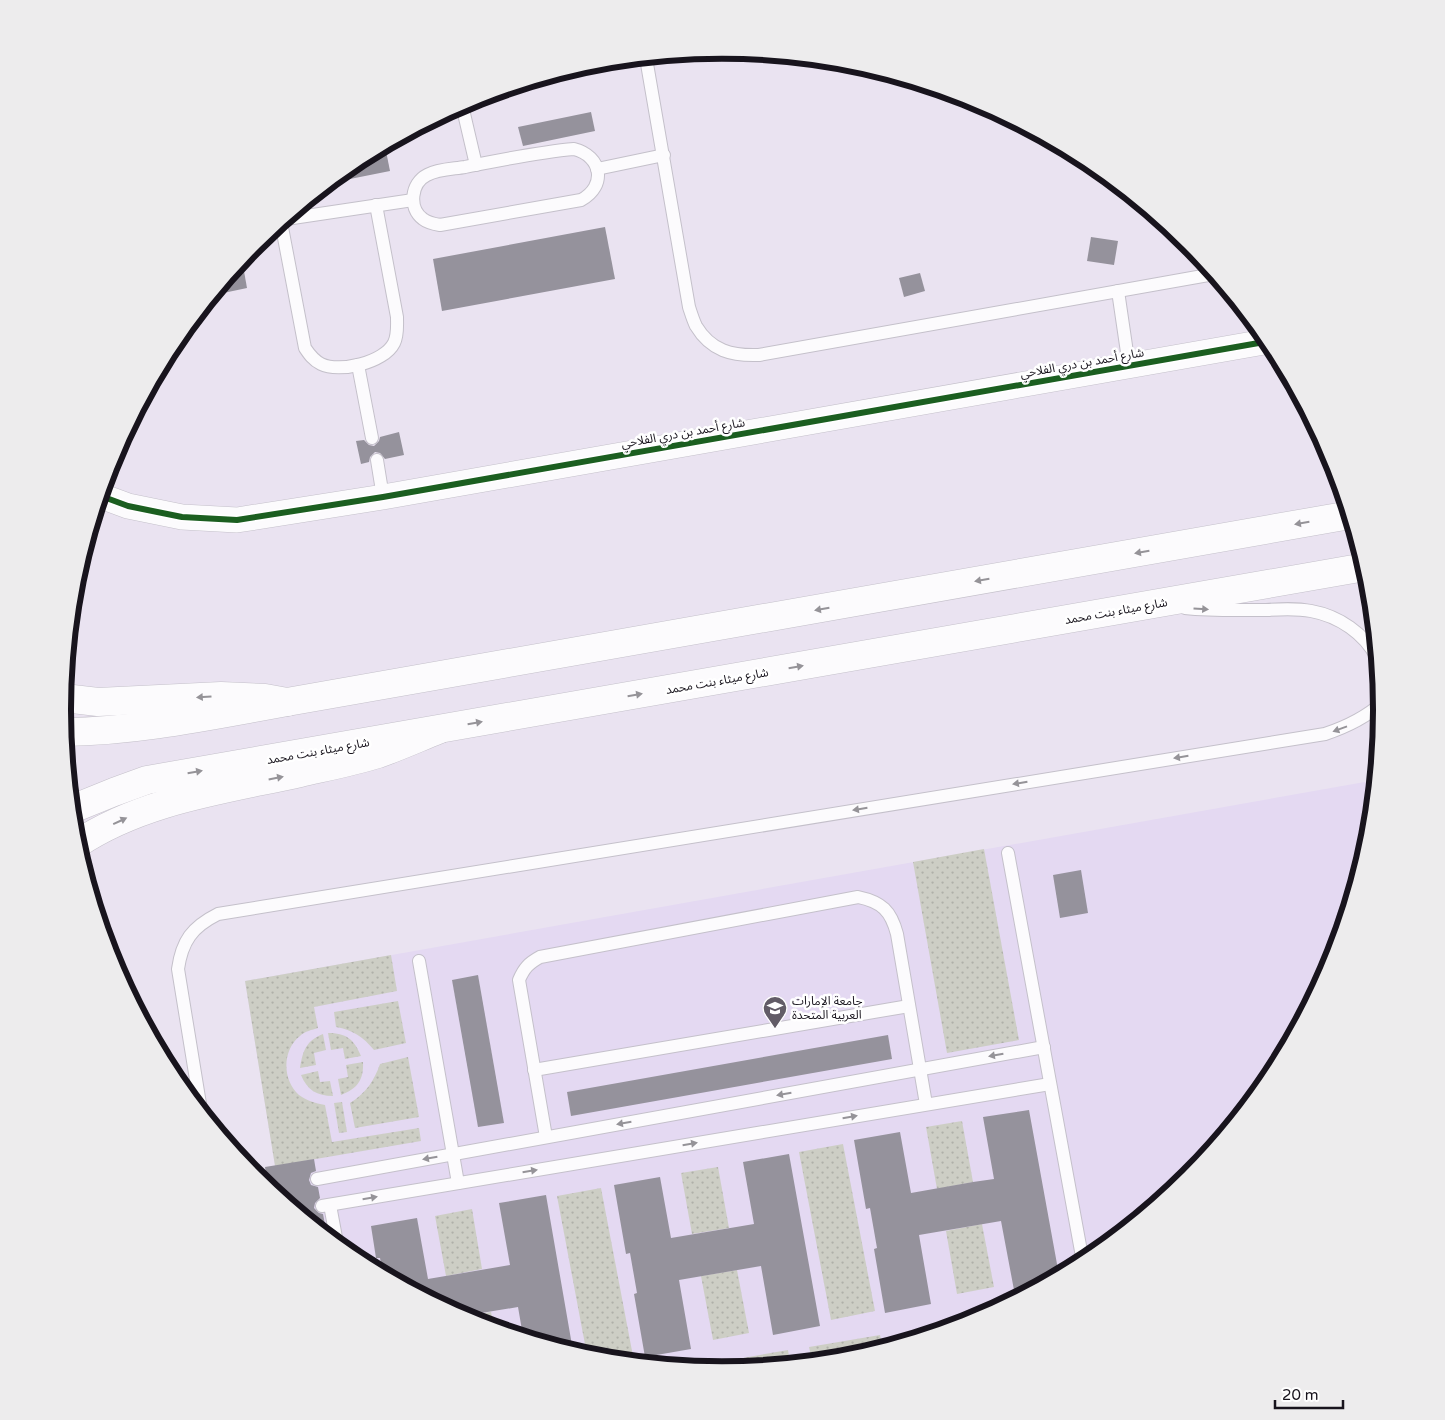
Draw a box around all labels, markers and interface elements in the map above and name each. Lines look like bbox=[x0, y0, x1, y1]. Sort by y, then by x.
street label: شارع أحمد بن دري الفلاحي bbox=[1019, 345, 1145, 384]
street label: شارع أحمد بن دري الفلاحي bbox=[620, 415, 746, 454]
one-way arrow bbox=[1293, 520, 1309, 528]
one-way arrow bbox=[1133, 549, 1149, 557]
one-way arrow bbox=[973, 577, 989, 585]
street label: شارع ميثاء بنت محمد bbox=[1063, 595, 1169, 629]
one-way arrow bbox=[813, 605, 829, 613]
one-way arrow bbox=[1194, 606, 1210, 614]
one-way arrow bbox=[788, 663, 804, 671]
street label: شارع ميثاء بنت محمد bbox=[664, 665, 770, 699]
one-way arrow bbox=[628, 691, 644, 699]
one-way arrow bbox=[195, 693, 211, 701]
one-way arrow bbox=[468, 719, 484, 727]
one-way arrow bbox=[1333, 726, 1348, 733]
street label: شارع ميثاء بنت محمد bbox=[265, 735, 371, 769]
one-way arrow bbox=[1172, 754, 1188, 762]
one-way arrow bbox=[187, 768, 203, 776]
one-way arrow bbox=[268, 774, 283, 782]
one-way arrow bbox=[1012, 780, 1028, 788]
one-way arrow bbox=[852, 806, 868, 814]
one-way arrow bbox=[113, 817, 127, 825]
place label: جامعة الإمارات العربية المتحدة bbox=[792, 994, 863, 1022]
school or university icon: جامعة الإمارات العربية المتحدة bbox=[762, 995, 788, 1029]
one-way arrow bbox=[987, 1052, 1003, 1060]
one-way arrow bbox=[777, 1090, 792, 1098]
one-way arrow bbox=[843, 1113, 859, 1121]
one-way arrow bbox=[616, 1120, 632, 1128]
one-way arrow bbox=[682, 1140, 698, 1148]
one-way arrow bbox=[422, 1155, 438, 1163]
one-way arrow bbox=[522, 1167, 538, 1175]
one-way arrow bbox=[362, 1194, 378, 1202]
scale bar bbox=[1275, 1378, 1342, 1410]
text: 20 m bbox=[1282, 1386, 1319, 1404]

